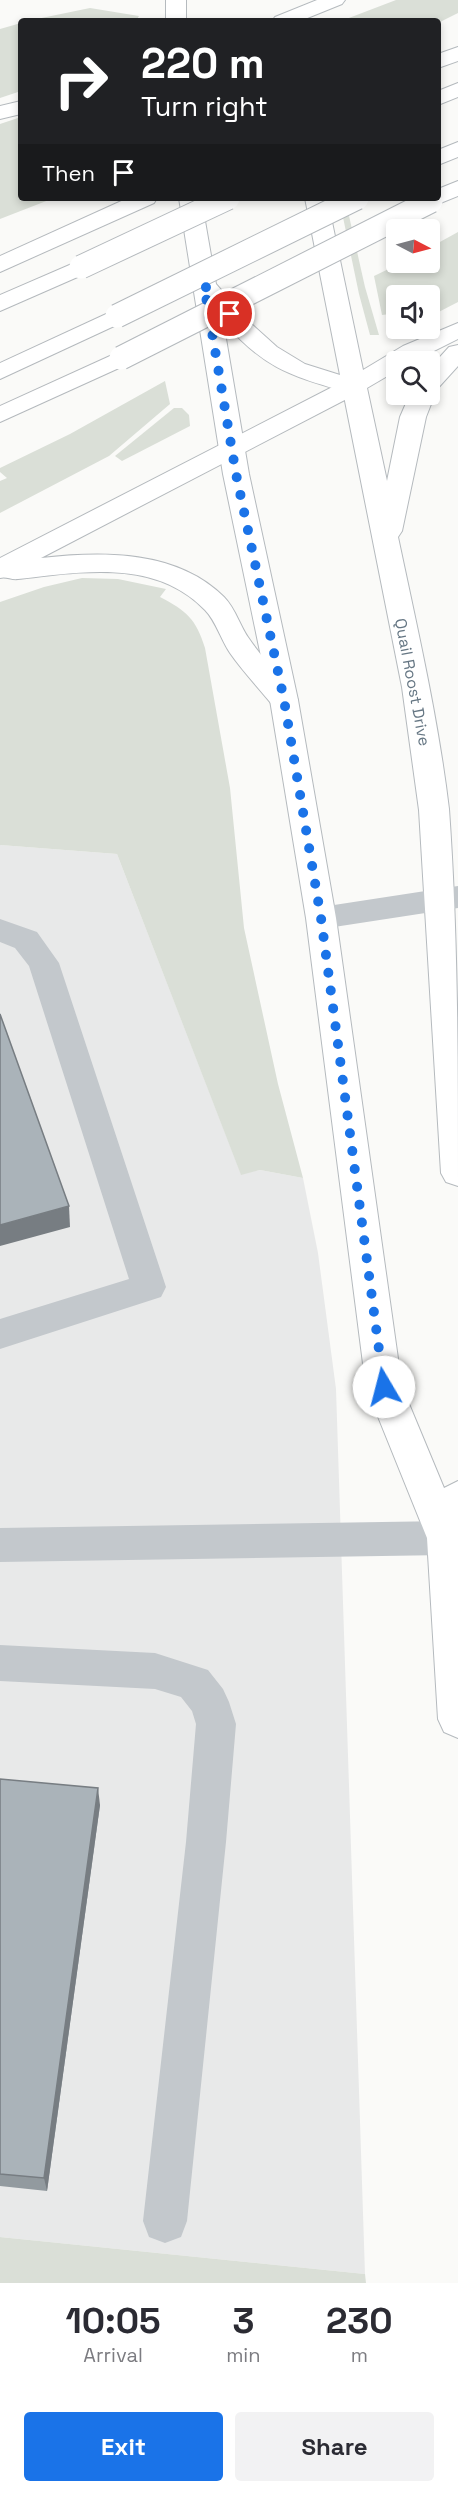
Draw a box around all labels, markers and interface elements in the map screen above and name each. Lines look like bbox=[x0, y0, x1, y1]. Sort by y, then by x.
text: 220 m bbox=[141, 37, 265, 90]
icon: right bbox=[42, 42, 120, 120]
text: Turn right bbox=[141, 89, 268, 124]
icon: arrive bbox=[107, 156, 140, 189]
text: Then bbox=[42, 159, 95, 187]
north arrow bbox=[386, 219, 440, 273]
map controls bbox=[386, 219, 440, 405]
button: sound bbox=[386, 285, 440, 339]
pin bbox=[204, 288, 255, 339]
icon: arrive bbox=[213, 297, 246, 330]
button: search bbox=[386, 351, 440, 405]
street label: Quail Roost Drive bbox=[390, 616, 435, 748]
position arrow bbox=[352, 1355, 416, 1419]
text: 10:05 bbox=[65, 2298, 161, 2344]
text: 3 bbox=[232, 2298, 254, 2344]
text: 230 bbox=[326, 2298, 393, 2344]
text: Arrival bbox=[83, 2342, 143, 2368]
text: min bbox=[226, 2342, 261, 2368]
text: m bbox=[351, 2342, 368, 2368]
button: Exit bbox=[24, 2412, 223, 2481]
button: Share bbox=[235, 2412, 434, 2481]

